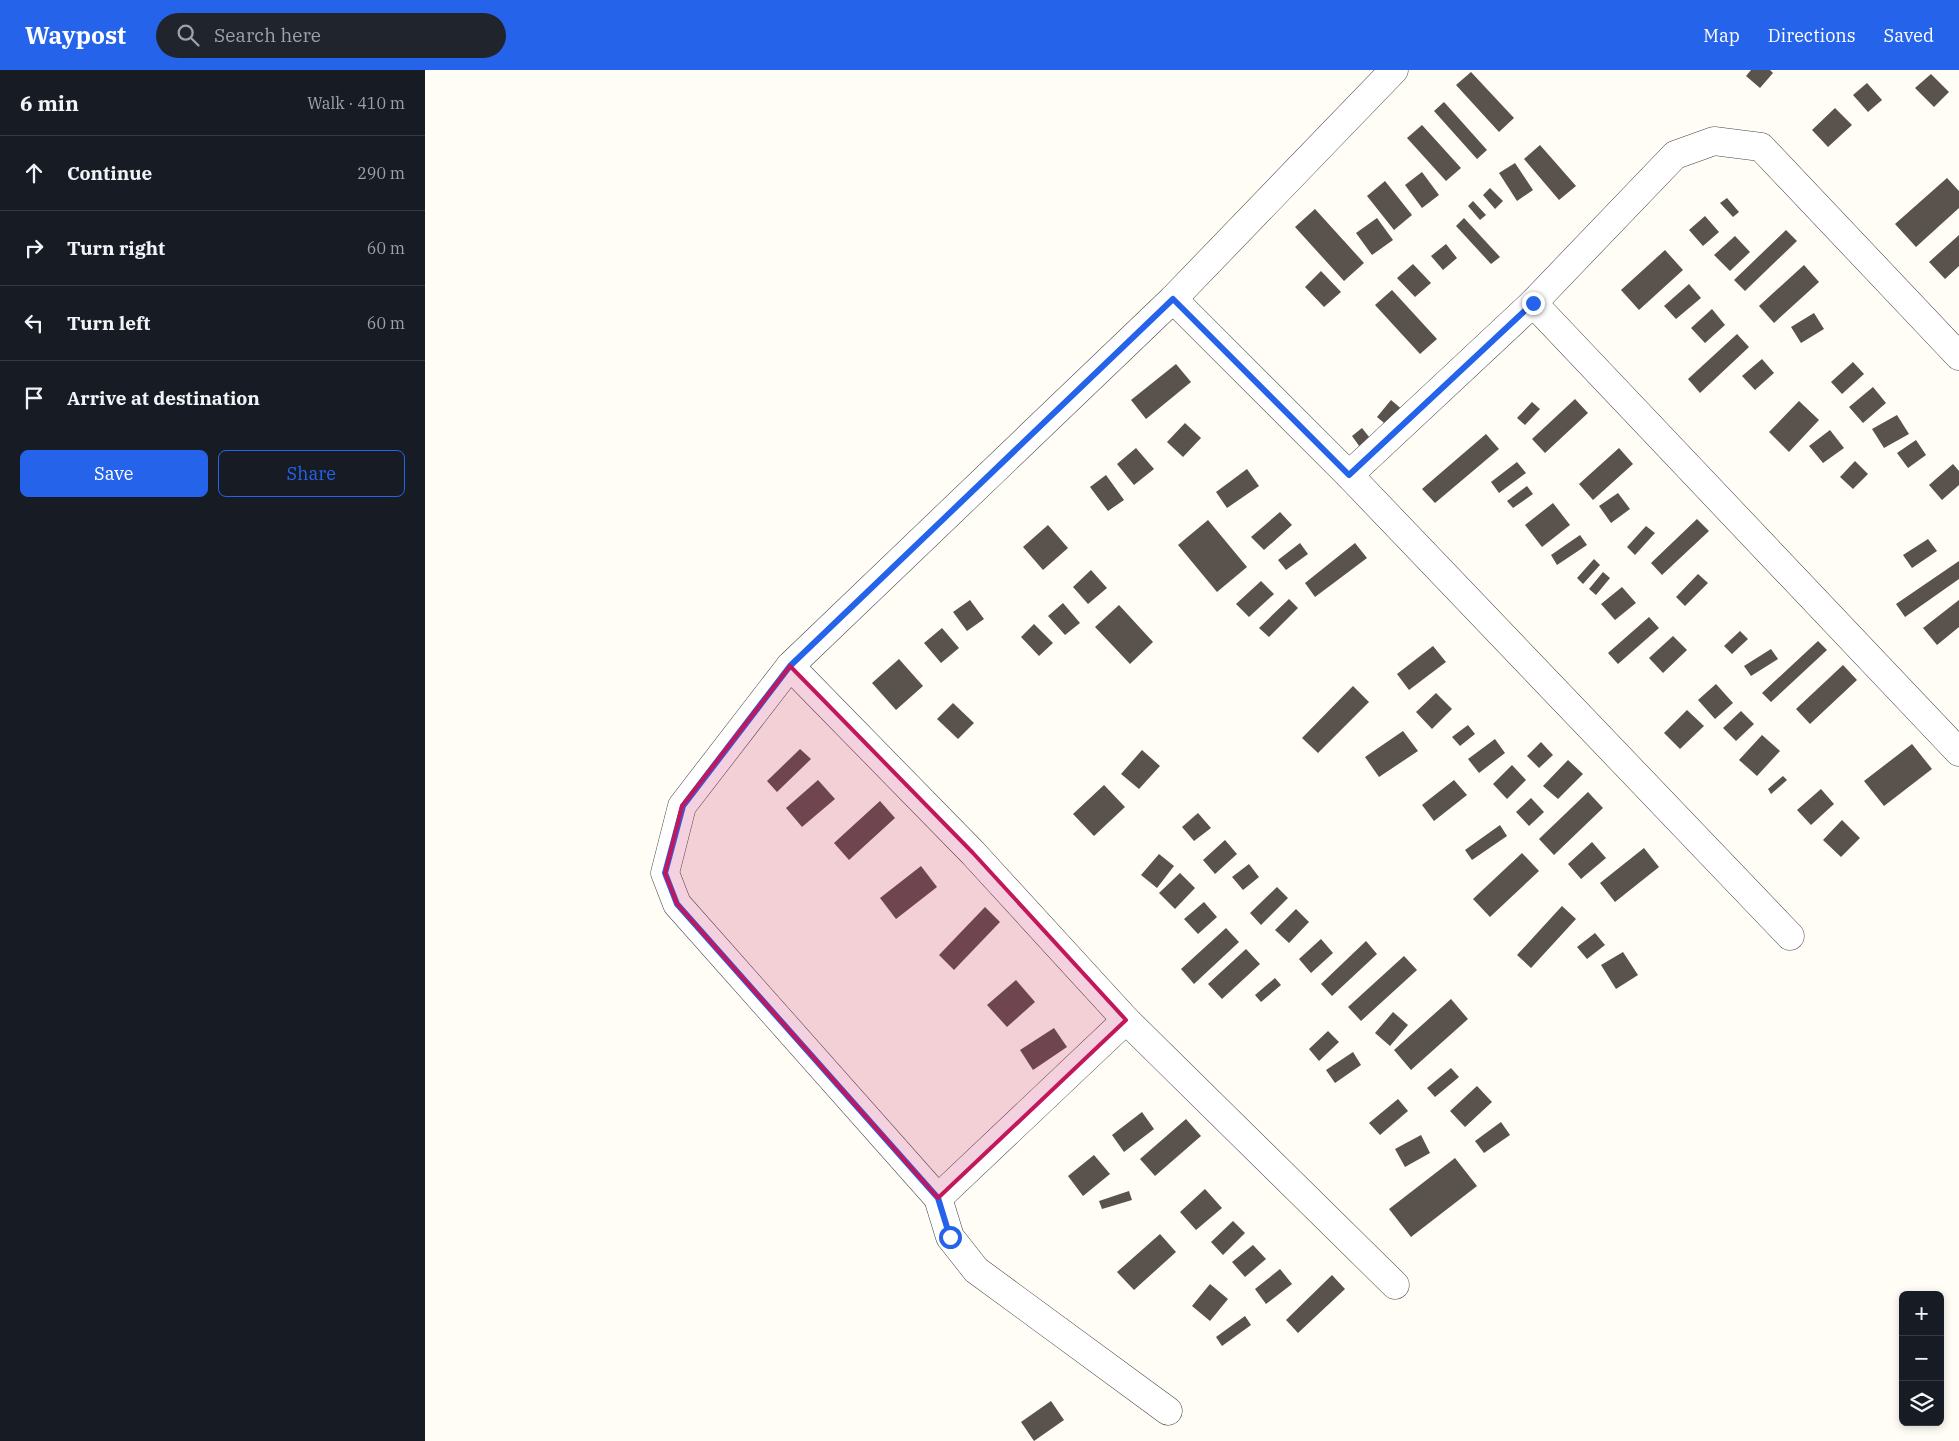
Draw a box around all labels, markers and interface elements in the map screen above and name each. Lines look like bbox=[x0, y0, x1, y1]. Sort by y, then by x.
search box bbox=[156, 13, 506, 58]
text: Waypost bbox=[25, 19, 126, 51]
icon: search bbox=[174, 21, 202, 49]
text: Search here bbox=[214, 23, 321, 47]
text: Map bbox=[1703, 24, 1740, 47]
text: Directions bbox=[1768, 24, 1856, 47]
text: Saved bbox=[1884, 24, 1934, 47]
text: 6 min bbox=[20, 89, 79, 117]
text: Walk · 410 m bbox=[307, 93, 405, 113]
icon: ahead bbox=[20, 159, 48, 187]
text: Continue bbox=[67, 161, 152, 185]
text: 290 m bbox=[357, 163, 405, 183]
icon: right bbox=[20, 234, 48, 262]
text: Turn right bbox=[67, 236, 165, 260]
text: 60 m bbox=[367, 238, 405, 258]
route end bbox=[1522, 292, 1545, 315]
icon: left bbox=[20, 309, 48, 337]
text: Turn left bbox=[67, 311, 150, 335]
text: 60 m bbox=[367, 313, 405, 333]
icon: arrive bbox=[20, 384, 48, 412]
text: Arrive at destination bbox=[67, 386, 260, 410]
button: Save bbox=[20, 450, 208, 497]
button: Share bbox=[218, 450, 405, 497]
route start bbox=[939, 1226, 962, 1249]
map controls bbox=[1899, 1291, 1944, 1426]
button: + bbox=[1899, 1291, 1944, 1336]
button: − bbox=[1899, 1336, 1944, 1381]
button: layers bbox=[1899, 1381, 1944, 1426]

